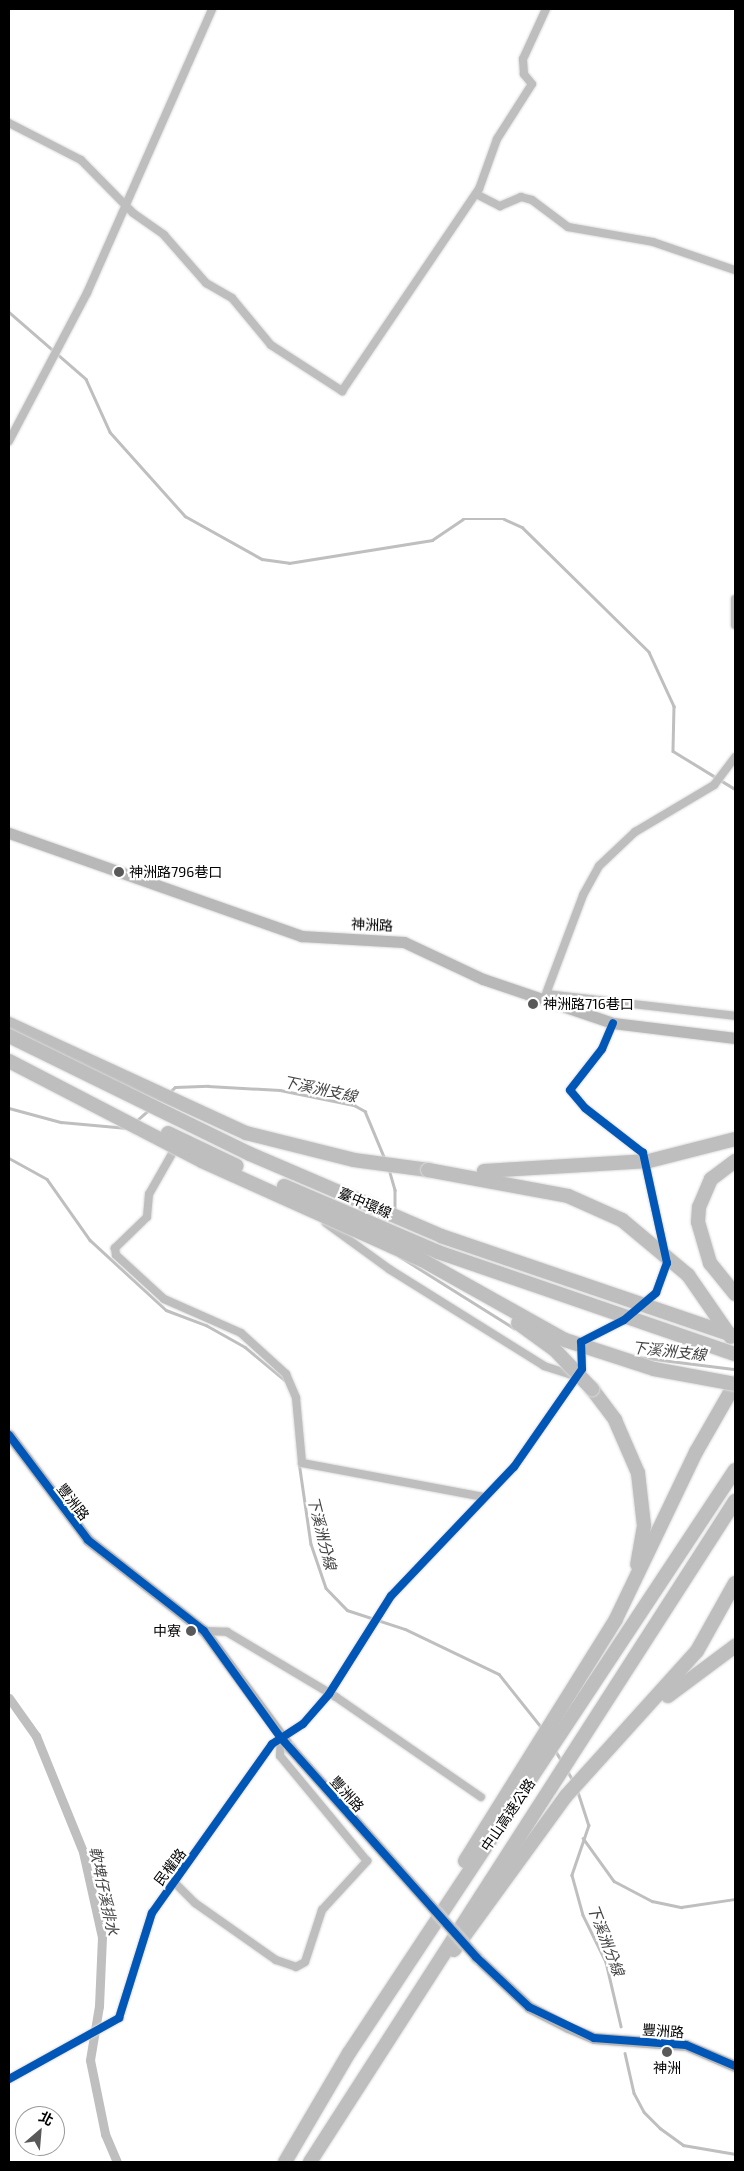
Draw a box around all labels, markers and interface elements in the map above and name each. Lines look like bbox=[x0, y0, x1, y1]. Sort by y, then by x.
place label: 神洲路796巷口 bbox=[129, 864, 222, 880]
marker: 神洲路796巷口 bbox=[113, 866, 125, 878]
street label: 神洲路 bbox=[351, 916, 393, 934]
place label: 神洲路716巷口 bbox=[543, 996, 634, 1012]
marker: 神洲路716巷口 bbox=[527, 998, 539, 1010]
water label: 下溪洲支線 bbox=[281, 1072, 359, 1106]
street label: 臺中環線 bbox=[336, 1184, 394, 1222]
water label: 下溪洲支線 bbox=[631, 1338, 707, 1364]
street label: 豐洲路 bbox=[53, 1480, 93, 1524]
water label: 下溪洲分線 bbox=[304, 1494, 340, 1572]
place label: 中寮 bbox=[153, 1623, 181, 1639]
marker: 中寮 bbox=[185, 1625, 197, 1637]
street label: 豐洲路 bbox=[327, 1773, 367, 1815]
street label: 中山高速公路 bbox=[478, 1775, 538, 1855]
water label: 軟埤仔溪排水 bbox=[86, 1845, 122, 1937]
street label: 民權路 bbox=[151, 1845, 189, 1889]
water label: 下溪洲分線 bbox=[584, 1902, 628, 1978]
street label: 豐洲路 bbox=[641, 2021, 685, 2041]
marker: 神洲 bbox=[661, 2046, 673, 2058]
place label: 神洲 bbox=[653, 2060, 681, 2076]
north arrow bbox=[15, 2106, 65, 2156]
text: 北 bbox=[36, 2107, 57, 2129]

